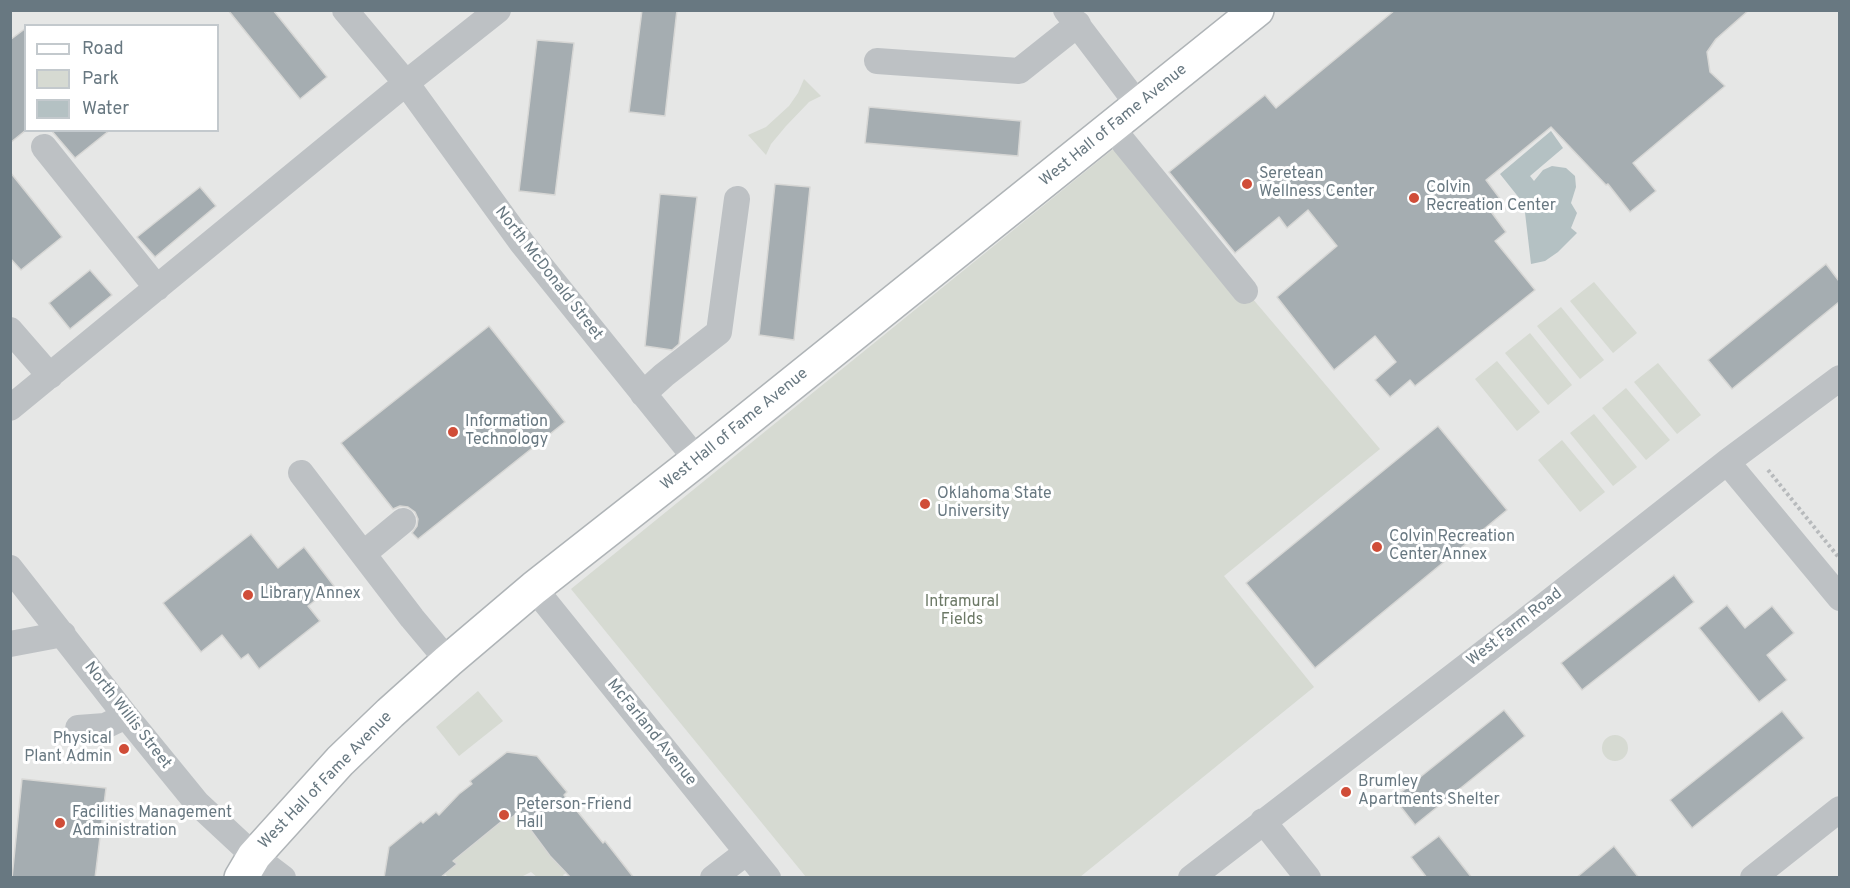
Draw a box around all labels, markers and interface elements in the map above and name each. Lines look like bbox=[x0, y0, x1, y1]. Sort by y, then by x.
legend bbox=[24, 24, 219, 132]
text: Road bbox=[82, 38, 124, 61]
street label: West Hall of Fame Avenue bbox=[1037, 61, 1191, 191]
text: Park bbox=[82, 68, 119, 91]
text: Water bbox=[82, 98, 129, 121]
place label: Seretean Wellness Center bbox=[1259, 165, 1374, 203]
marker: Seretean Wellness Center bbox=[1240, 177, 1254, 191]
place label: Colvin Recreation Center bbox=[1426, 179, 1556, 217]
marker: Colvin Recreation Center bbox=[1407, 191, 1421, 205]
street label: North McDonald Street bbox=[490, 203, 606, 345]
street label: West Hall of Fame Avenue bbox=[658, 365, 812, 495]
place label: Information Technology bbox=[465, 413, 548, 451]
marker: Information Technology bbox=[446, 425, 460, 439]
place label: Oklahoma State University bbox=[937, 485, 1052, 523]
marker: Oklahoma State University bbox=[918, 497, 932, 511]
place label: Colvin Recreation Center Annex bbox=[1389, 528, 1515, 566]
marker: Colvin Recreation Center Annex bbox=[1370, 540, 1384, 554]
place label: Library Annex bbox=[260, 585, 361, 605]
street label: West Farm Road bbox=[1464, 585, 1566, 671]
marker: Library Annex bbox=[241, 588, 255, 602]
park label: Intramural Fields bbox=[925, 593, 999, 631]
street label: North Willis Street bbox=[79, 659, 175, 773]
street label: McFarland Avenue bbox=[602, 676, 700, 790]
street label: West Hall of Fame Avenue bbox=[255, 708, 397, 854]
place label: Physical Plant Admin bbox=[24, 730, 112, 768]
marker: Physical Plant Admin bbox=[117, 742, 131, 756]
place label: Brumley Apartments Shelter bbox=[1358, 773, 1500, 811]
marker: Brumley Apartments Shelter bbox=[1339, 785, 1353, 799]
place label: Peterson-Friend Hall bbox=[516, 796, 632, 834]
place label: Facilities Management Administration bbox=[72, 804, 232, 842]
marker: Peterson-Friend Hall bbox=[497, 808, 511, 822]
marker: Facilities Management Administration bbox=[53, 816, 67, 830]

